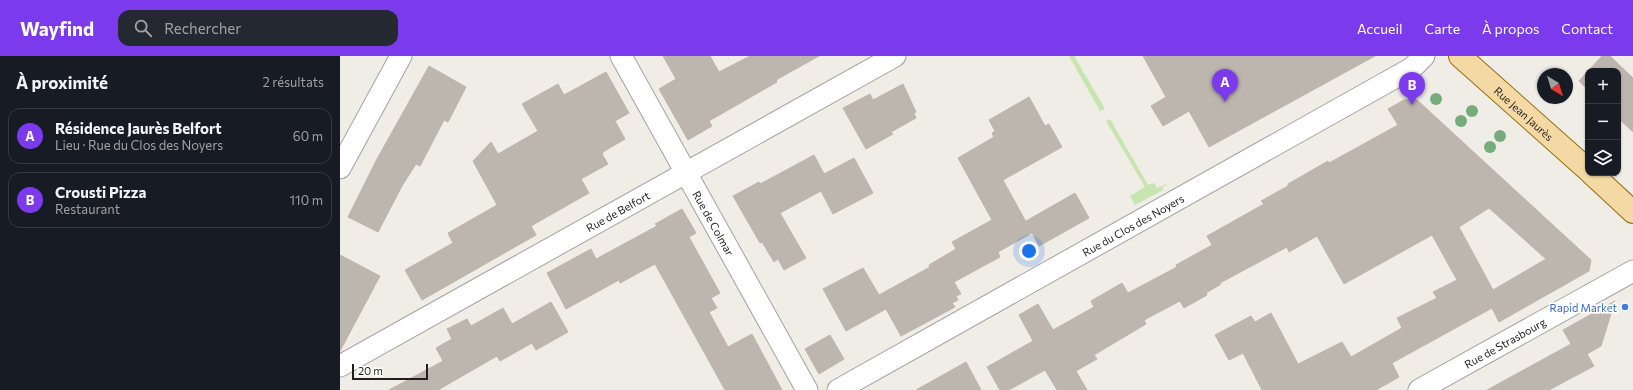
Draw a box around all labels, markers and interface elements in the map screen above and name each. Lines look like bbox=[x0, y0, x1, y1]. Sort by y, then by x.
search box bbox=[118, 10, 398, 46]
text: Wayfind bbox=[20, 17, 94, 40]
icon: search bbox=[132, 17, 154, 39]
text: Rechercher bbox=[164, 19, 241, 37]
text: Accueil bbox=[1357, 20, 1403, 37]
text: Carte bbox=[1425, 20, 1460, 37]
text: À propos bbox=[1482, 20, 1539, 37]
text: Contact bbox=[1561, 20, 1613, 37]
north arrow bbox=[1537, 68, 1573, 104]
map controls bbox=[1585, 68, 1621, 176]
button: + bbox=[1585, 68, 1621, 104]
pin: A bbox=[1212, 69, 1238, 102]
text: À proximité bbox=[16, 72, 108, 93]
pin: B bbox=[1399, 72, 1425, 105]
text: 2 résultats bbox=[263, 74, 324, 90]
street label: Rue Jean Jaurès bbox=[1492, 83, 1556, 143]
button: − bbox=[1585, 104, 1621, 140]
text: Résidence Jaurès Belfort bbox=[55, 119, 222, 137]
text: A bbox=[25, 128, 35, 144]
text: 60 m bbox=[293, 128, 323, 144]
text: Lieu · Rue du Clos des Noyers bbox=[55, 137, 223, 153]
button: layers bbox=[1585, 140, 1621, 176]
text: Crousti Pizza bbox=[55, 183, 146, 201]
street label: Rue de Belfort bbox=[583, 188, 652, 234]
street label: Rue de Colmar bbox=[691, 188, 738, 258]
street label: Rue du Clos des Noyers bbox=[1080, 191, 1186, 258]
text: B bbox=[26, 192, 34, 208]
text: 110 m bbox=[290, 192, 323, 208]
text: Restaurant bbox=[55, 201, 120, 217]
your location bbox=[1019, 241, 1039, 261]
place label: Rapid Market bbox=[1550, 301, 1617, 314]
marker: Rapid Market bbox=[1620, 302, 1630, 312]
street label: Rue de Strasbourg bbox=[1462, 315, 1548, 370]
scale bar bbox=[352, 362, 428, 381]
text: 20 m bbox=[358, 364, 383, 377]

